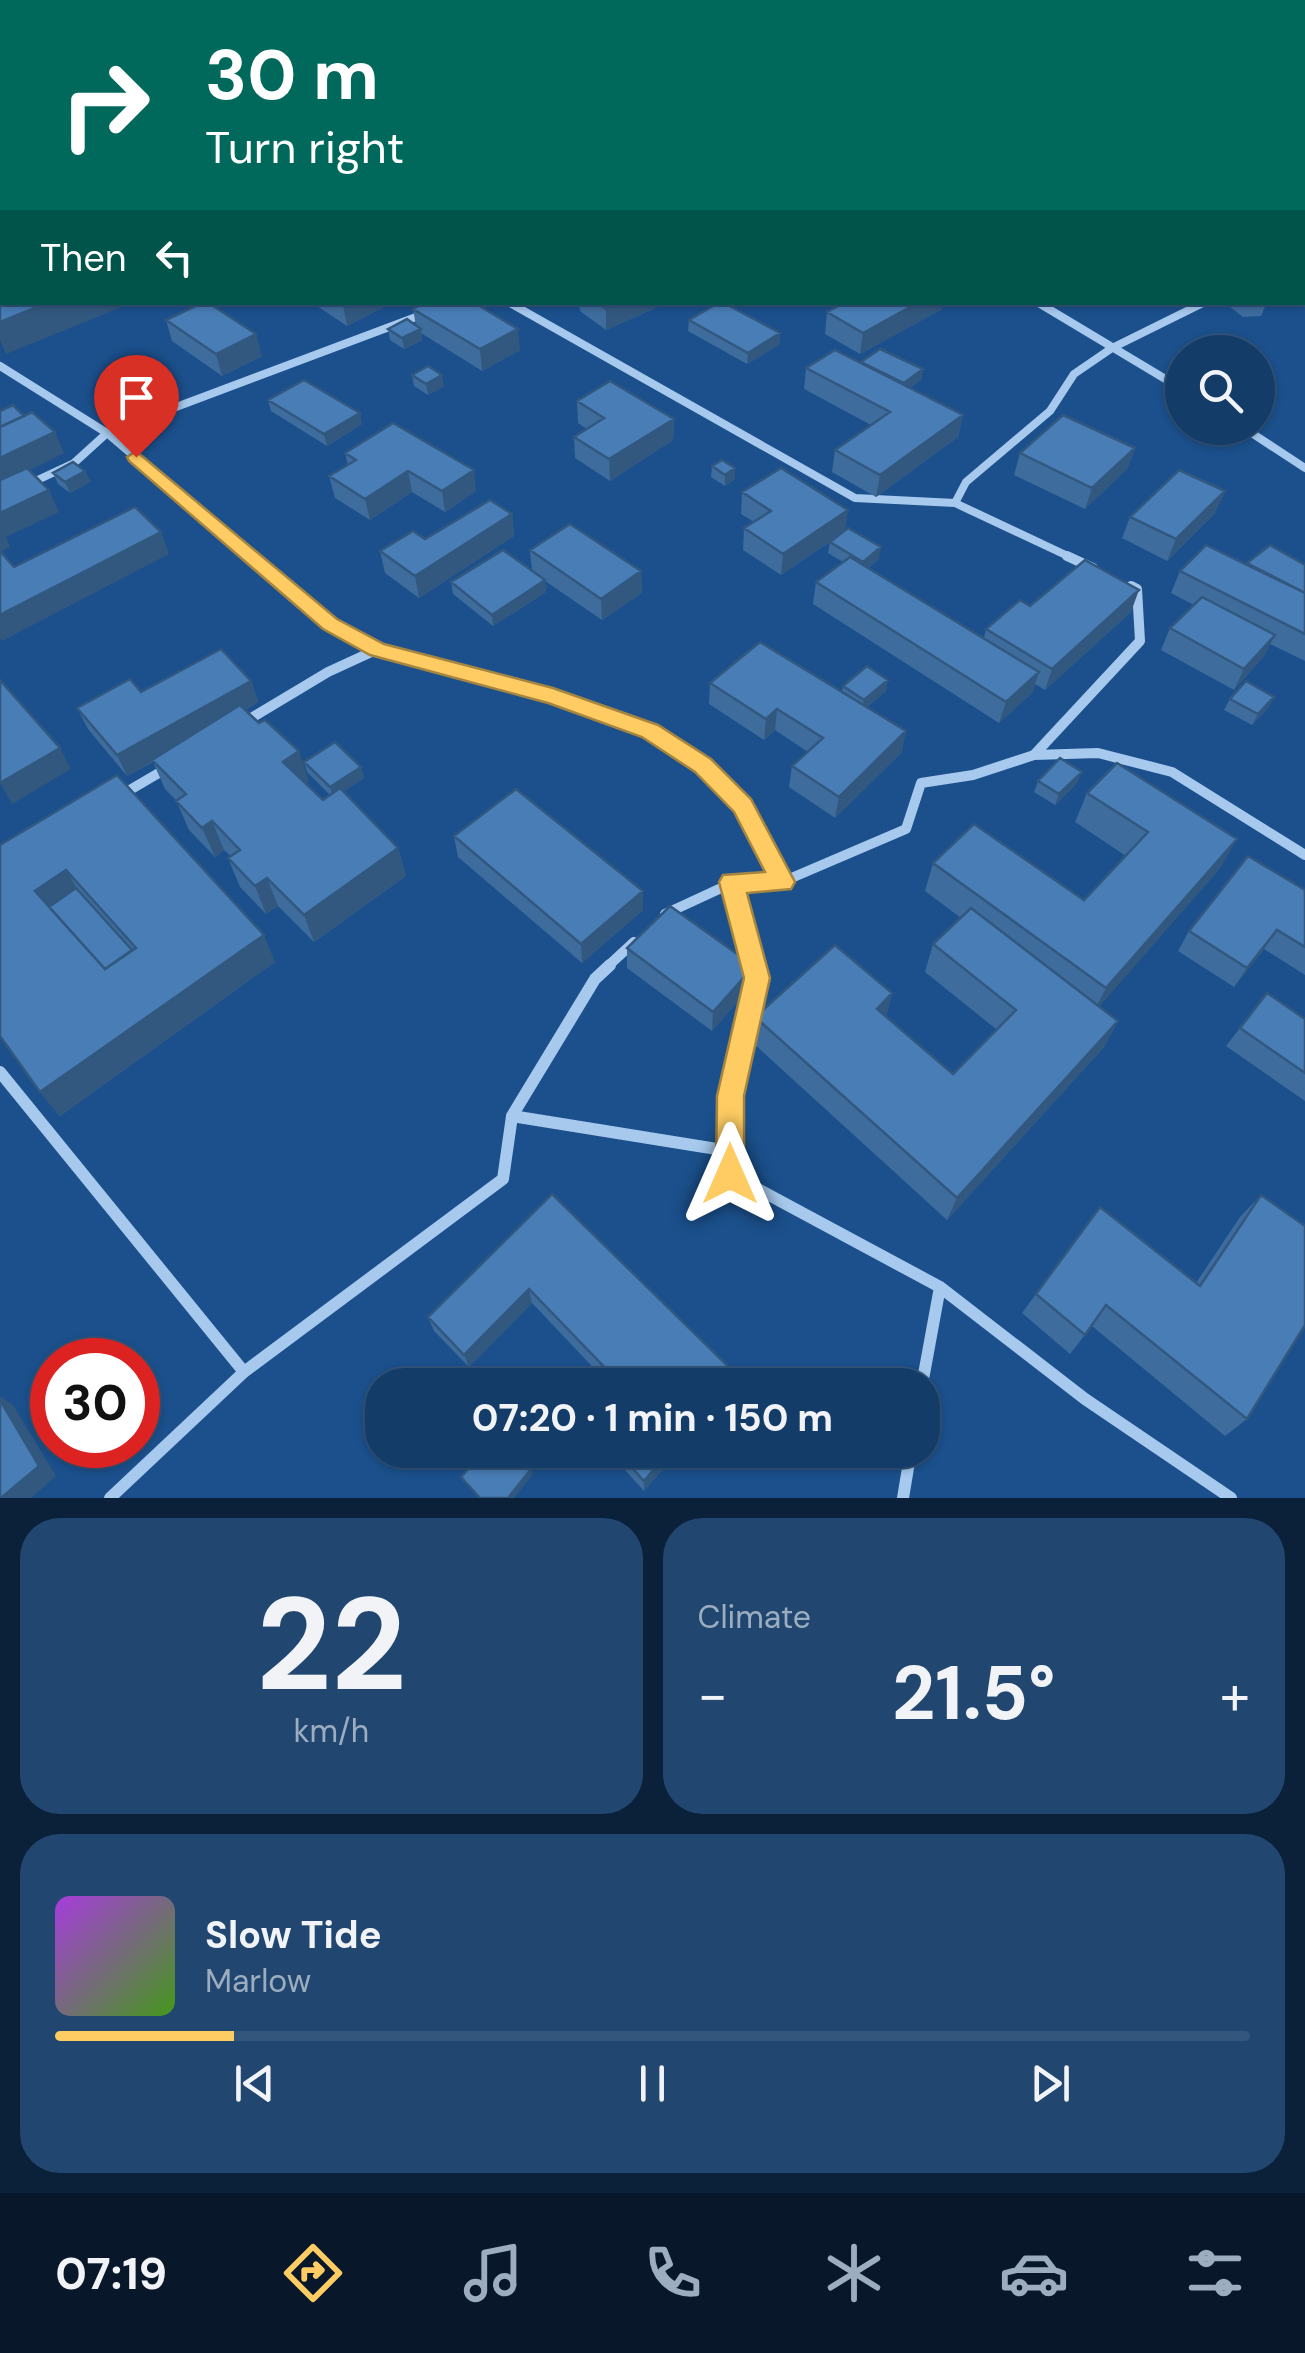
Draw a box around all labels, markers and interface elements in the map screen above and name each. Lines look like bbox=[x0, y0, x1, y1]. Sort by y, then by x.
text: 30 m bbox=[205, 30, 379, 121]
icon: right bbox=[40, 40, 170, 170]
text: Turn right bbox=[205, 118, 404, 177]
icon: left bbox=[147, 230, 202, 285]
text: Then bbox=[40, 233, 127, 283]
map controls bbox=[1165, 335, 1275, 445]
button: search bbox=[1165, 335, 1275, 445]
pin bbox=[94, 355, 179, 458]
icon: arrive bbox=[109, 370, 164, 425]
position arrow bbox=[678, 1122, 782, 1226]
speed limit sign: 30 bbox=[30, 1338, 160, 1468]
text: 07:20 · 1 min · 150 m bbox=[472, 1393, 833, 1443]
text: 22 bbox=[256, 1560, 406, 1729]
text: Climate bbox=[698, 1596, 811, 1638]
text: 21.5° bbox=[892, 1645, 1055, 1742]
text: − bbox=[698, 1659, 728, 1731]
text: + bbox=[1220, 1659, 1250, 1731]
text: km/h bbox=[293, 1710, 369, 1752]
text: Slow Tide bbox=[205, 1910, 382, 1960]
text: Marlow bbox=[205, 1960, 311, 2002]
icon: previous bbox=[227, 2056, 282, 2111]
icon: pause bbox=[625, 2056, 680, 2111]
icon: next bbox=[1023, 2056, 1078, 2111]
icon: directions bbox=[278, 2238, 348, 2308]
icon: music bbox=[458, 2238, 528, 2308]
icon: phone bbox=[638, 2238, 708, 2308]
icon: climate bbox=[819, 2238, 889, 2308]
icon: car bbox=[999, 2238, 1069, 2308]
icon: filters bbox=[1180, 2238, 1250, 2308]
text: 07:19 bbox=[55, 2244, 167, 2303]

